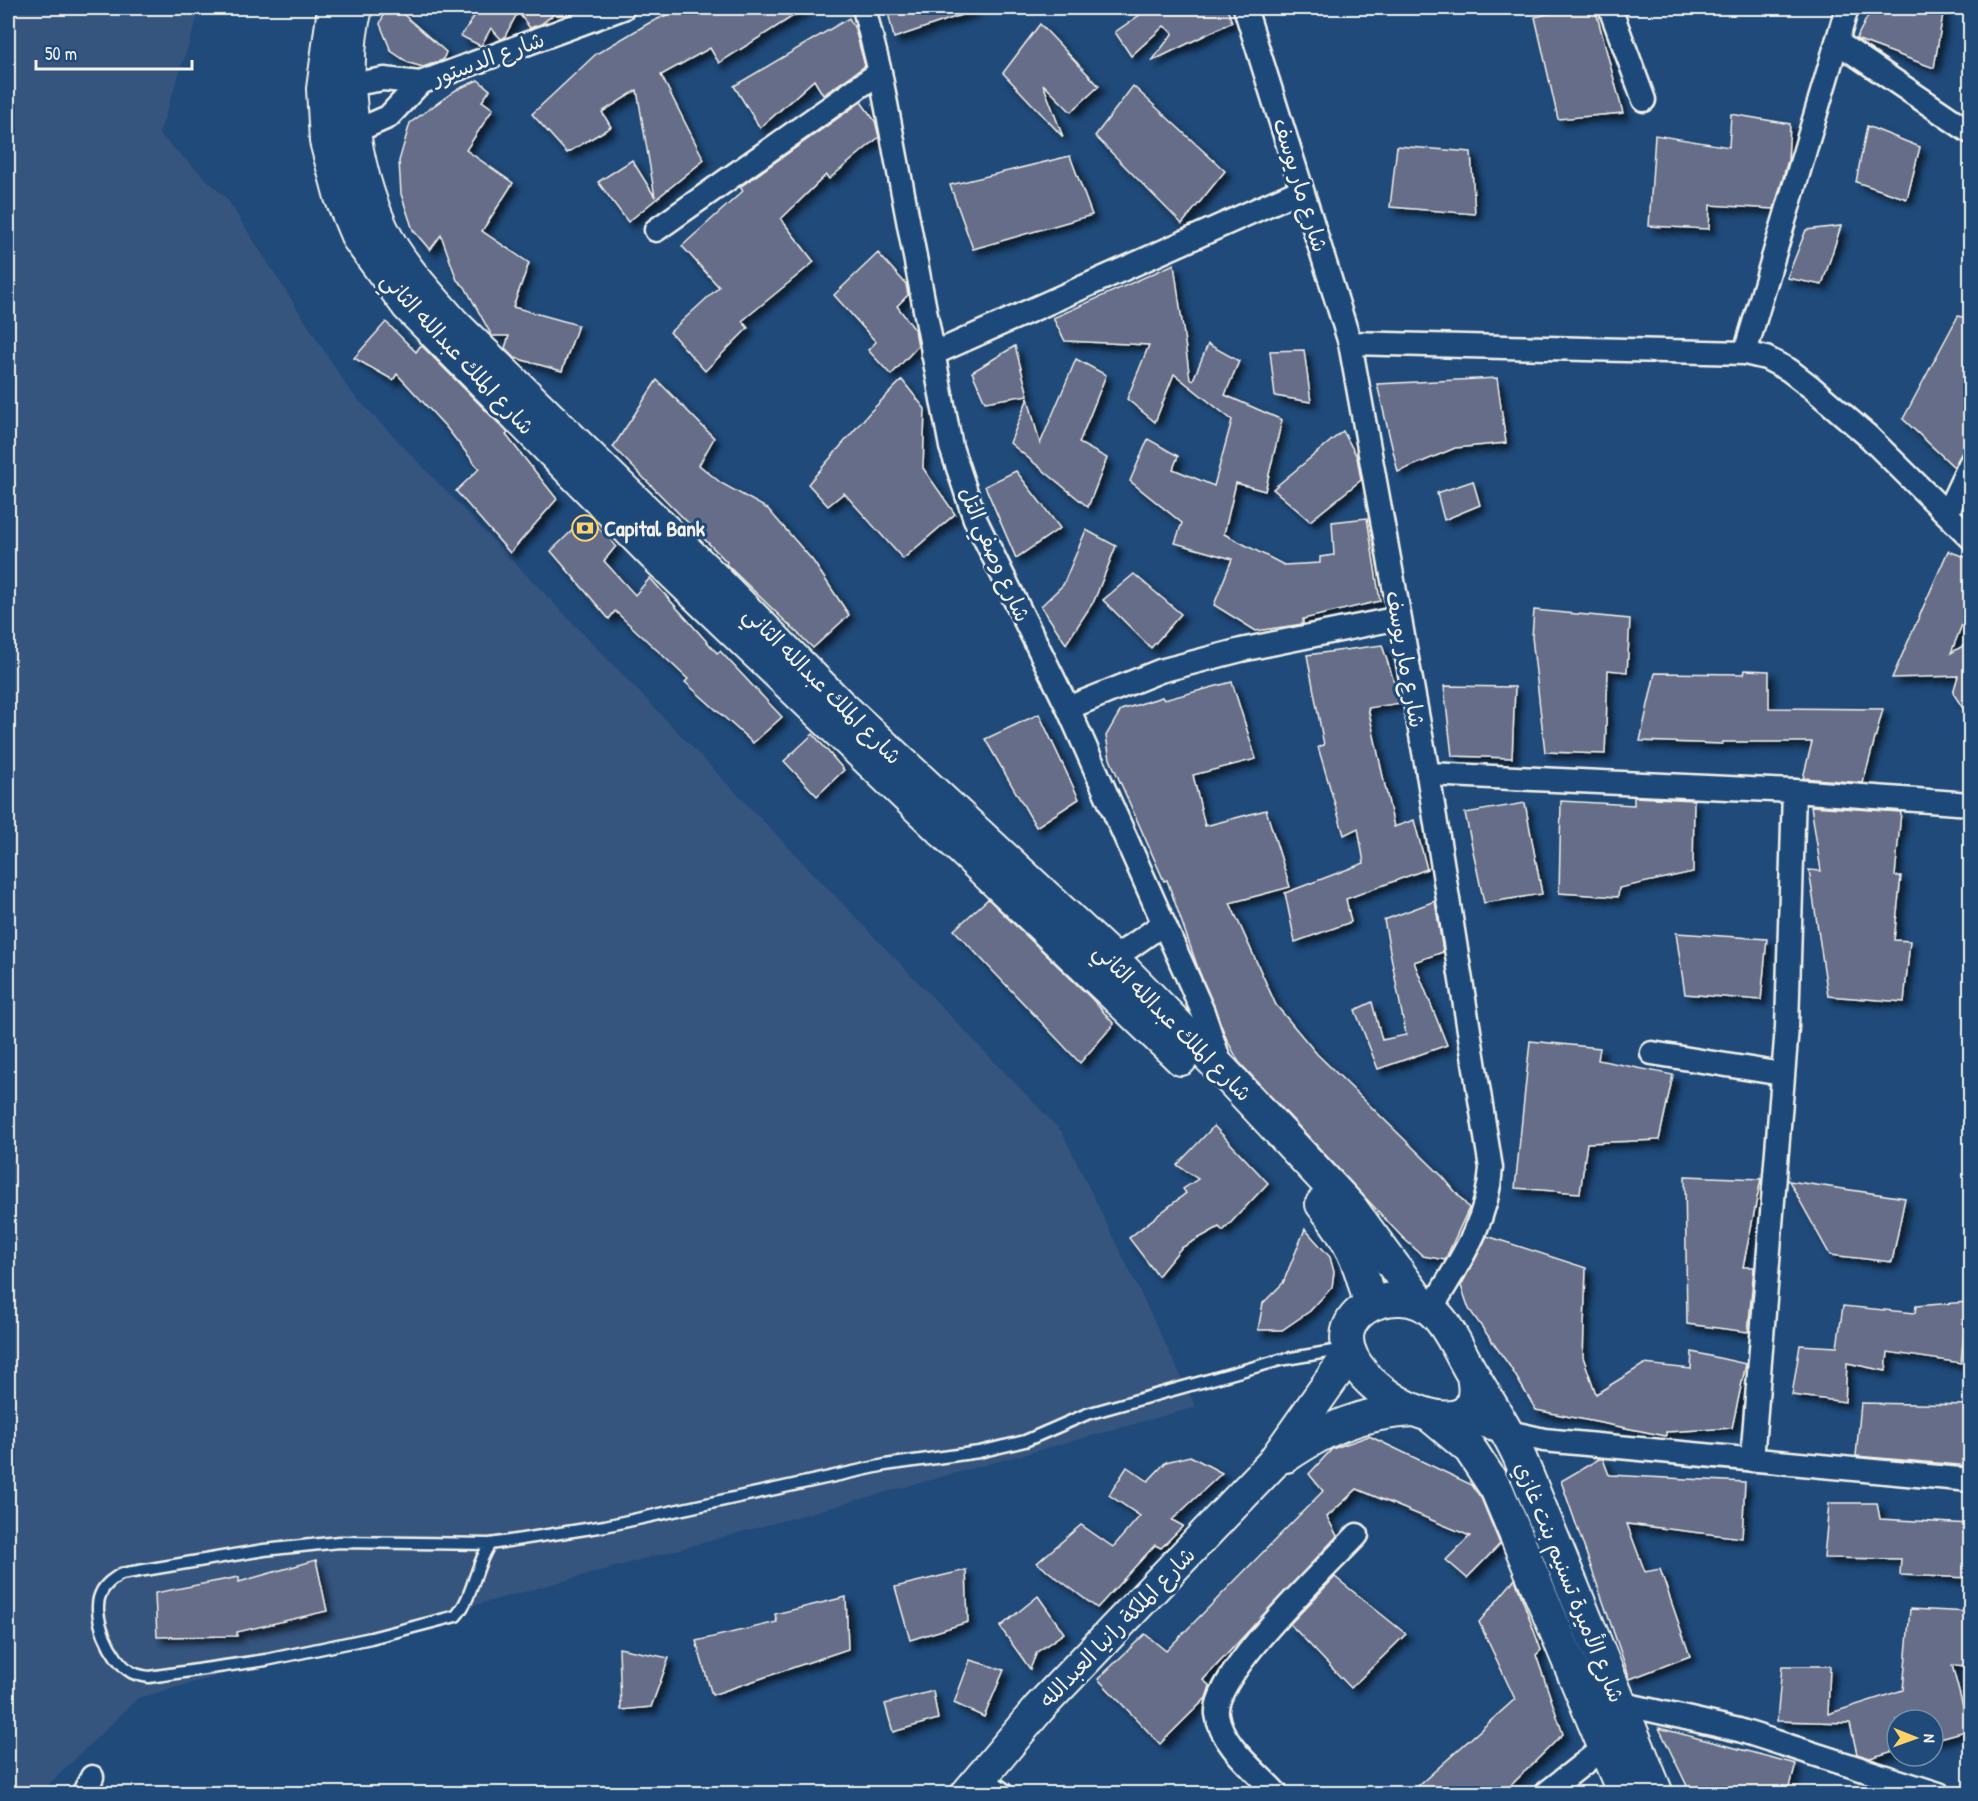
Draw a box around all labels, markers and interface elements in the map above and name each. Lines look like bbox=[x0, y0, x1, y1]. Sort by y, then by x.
street label: شارع الدستور bbox=[426, 24, 549, 94]
scale bar bbox=[36, 33, 192, 71]
text: 50 m bbox=[45, 41, 77, 66]
street label: شارع مار يوسف bbox=[1265, 114, 1336, 256]
street label: شارع الملك عبدالله الثاني bbox=[371, 265, 541, 444]
street label: شارع وصفي التل bbox=[947, 482, 1038, 628]
bank icon: Capital Bank bbox=[570, 513, 600, 543]
place label: Capital Bank bbox=[604, 513, 706, 544]
street label: شارع مار يوسف bbox=[1378, 588, 1433, 730]
street label: شارع الملك عبدالله الثاني bbox=[734, 599, 909, 774]
street label: شارع الملك عبدالله الثاني bbox=[1084, 936, 1259, 1111]
street label: شارع الأميرة تسنيم بنت غازي bbox=[1506, 1457, 1632, 1708]
street label: شارع الملكة رانيا العبدالله bbox=[1032, 1540, 1202, 1715]
north arrow bbox=[1885, 1708, 1945, 1768]
text: N bbox=[1919, 1734, 1941, 1743]

